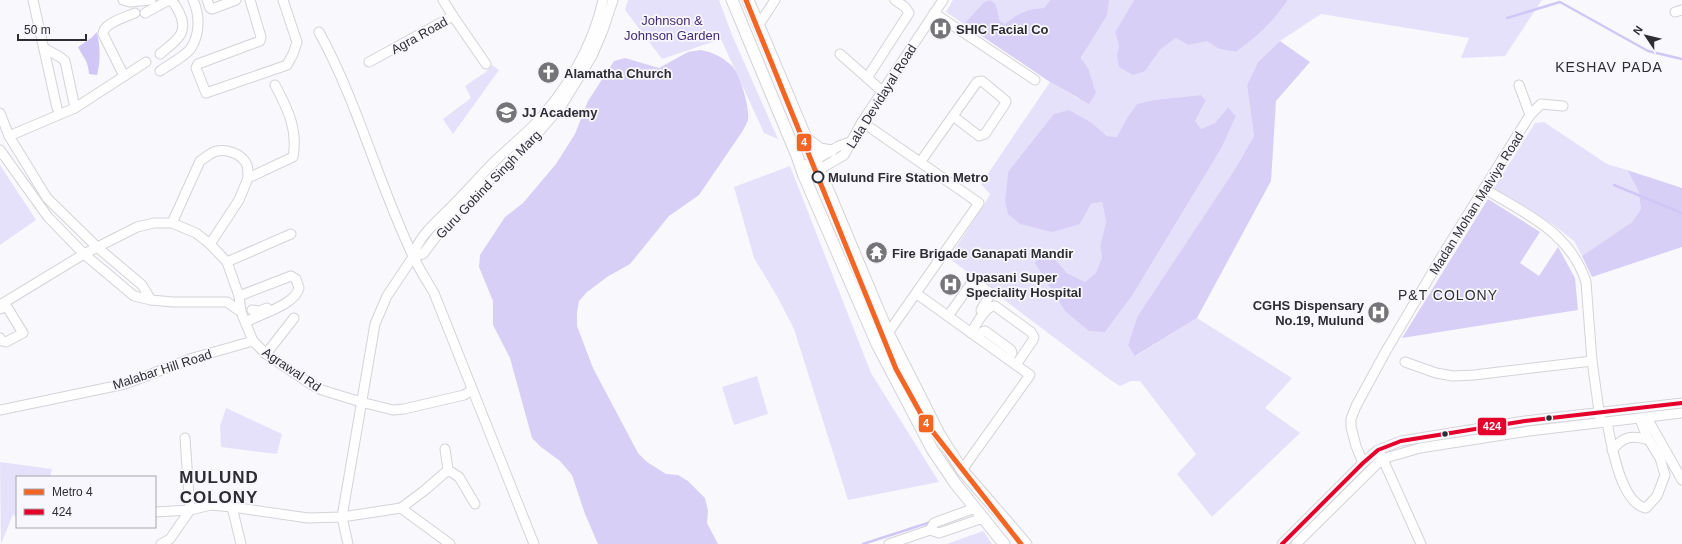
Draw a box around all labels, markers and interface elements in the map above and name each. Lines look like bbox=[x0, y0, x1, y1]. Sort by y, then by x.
park label: Johnson & Johnson Garden bbox=[624, 13, 720, 43]
street label: Agra Road bbox=[388, 14, 450, 57]
scale bar bbox=[18, 16, 86, 42]
hospital icon: SHIC Facial Co bbox=[927, 16, 953, 42]
north arrow bbox=[1626, 16, 1666, 56]
place label: SHIC Facial Co bbox=[956, 22, 1049, 37]
text: 50 m bbox=[24, 23, 51, 37]
text: N bbox=[1631, 24, 1645, 37]
street label: Lala Devidayal Road bbox=[843, 41, 920, 151]
district label: KESHAV PADA bbox=[1555, 59, 1663, 75]
church icon: Alamatha Church bbox=[536, 60, 562, 86]
place label: Alamatha Church bbox=[564, 66, 672, 81]
school or university icon: JJ Academy bbox=[494, 99, 520, 125]
place label: JJ Academy bbox=[522, 105, 598, 120]
street label: Guru Gobind Singh Marg bbox=[433, 127, 544, 242]
street label: Madan Mohan Malviya Road bbox=[1426, 129, 1527, 277]
line badge: 4 bbox=[796, 133, 812, 152]
text: 4 bbox=[801, 136, 808, 148]
marker: Mulund Fire Station Metro bbox=[811, 170, 825, 184]
place label: Mulund Fire Station Metro bbox=[828, 170, 988, 185]
temple icon: Fire Brigade Ganapati Mandir bbox=[863, 240, 889, 266]
place label: Fire Brigade Ganapati Mandir bbox=[892, 246, 1073, 261]
place label: Upasani Super Speciality Hospital bbox=[966, 270, 1082, 300]
hospital icon: Upasani Super Speciality Hospital bbox=[937, 271, 963, 297]
district label: P&T COLONY bbox=[1398, 287, 1498, 303]
place label: CGHS Dispensary No.19, Mulund bbox=[1253, 298, 1365, 328]
hospital icon: CGHS Dispensary No.19, Mulund bbox=[1366, 299, 1392, 325]
street label: Agrawal Rd bbox=[260, 344, 324, 394]
street label: Malabar Hill Road bbox=[111, 346, 214, 393]
unlabelled marker bbox=[1544, 413, 1554, 423]
line badge: 4 bbox=[918, 414, 934, 433]
text: 4 bbox=[923, 417, 930, 429]
line badge: 424 bbox=[1477, 417, 1507, 436]
text: 424 bbox=[1483, 420, 1502, 432]
unlabelled marker bbox=[1440, 429, 1450, 439]
district label: MULUND COLONY bbox=[179, 468, 259, 507]
legend bbox=[16, 476, 156, 528]
text: Metro 4 bbox=[52, 485, 93, 499]
text: 424 bbox=[52, 505, 72, 519]

